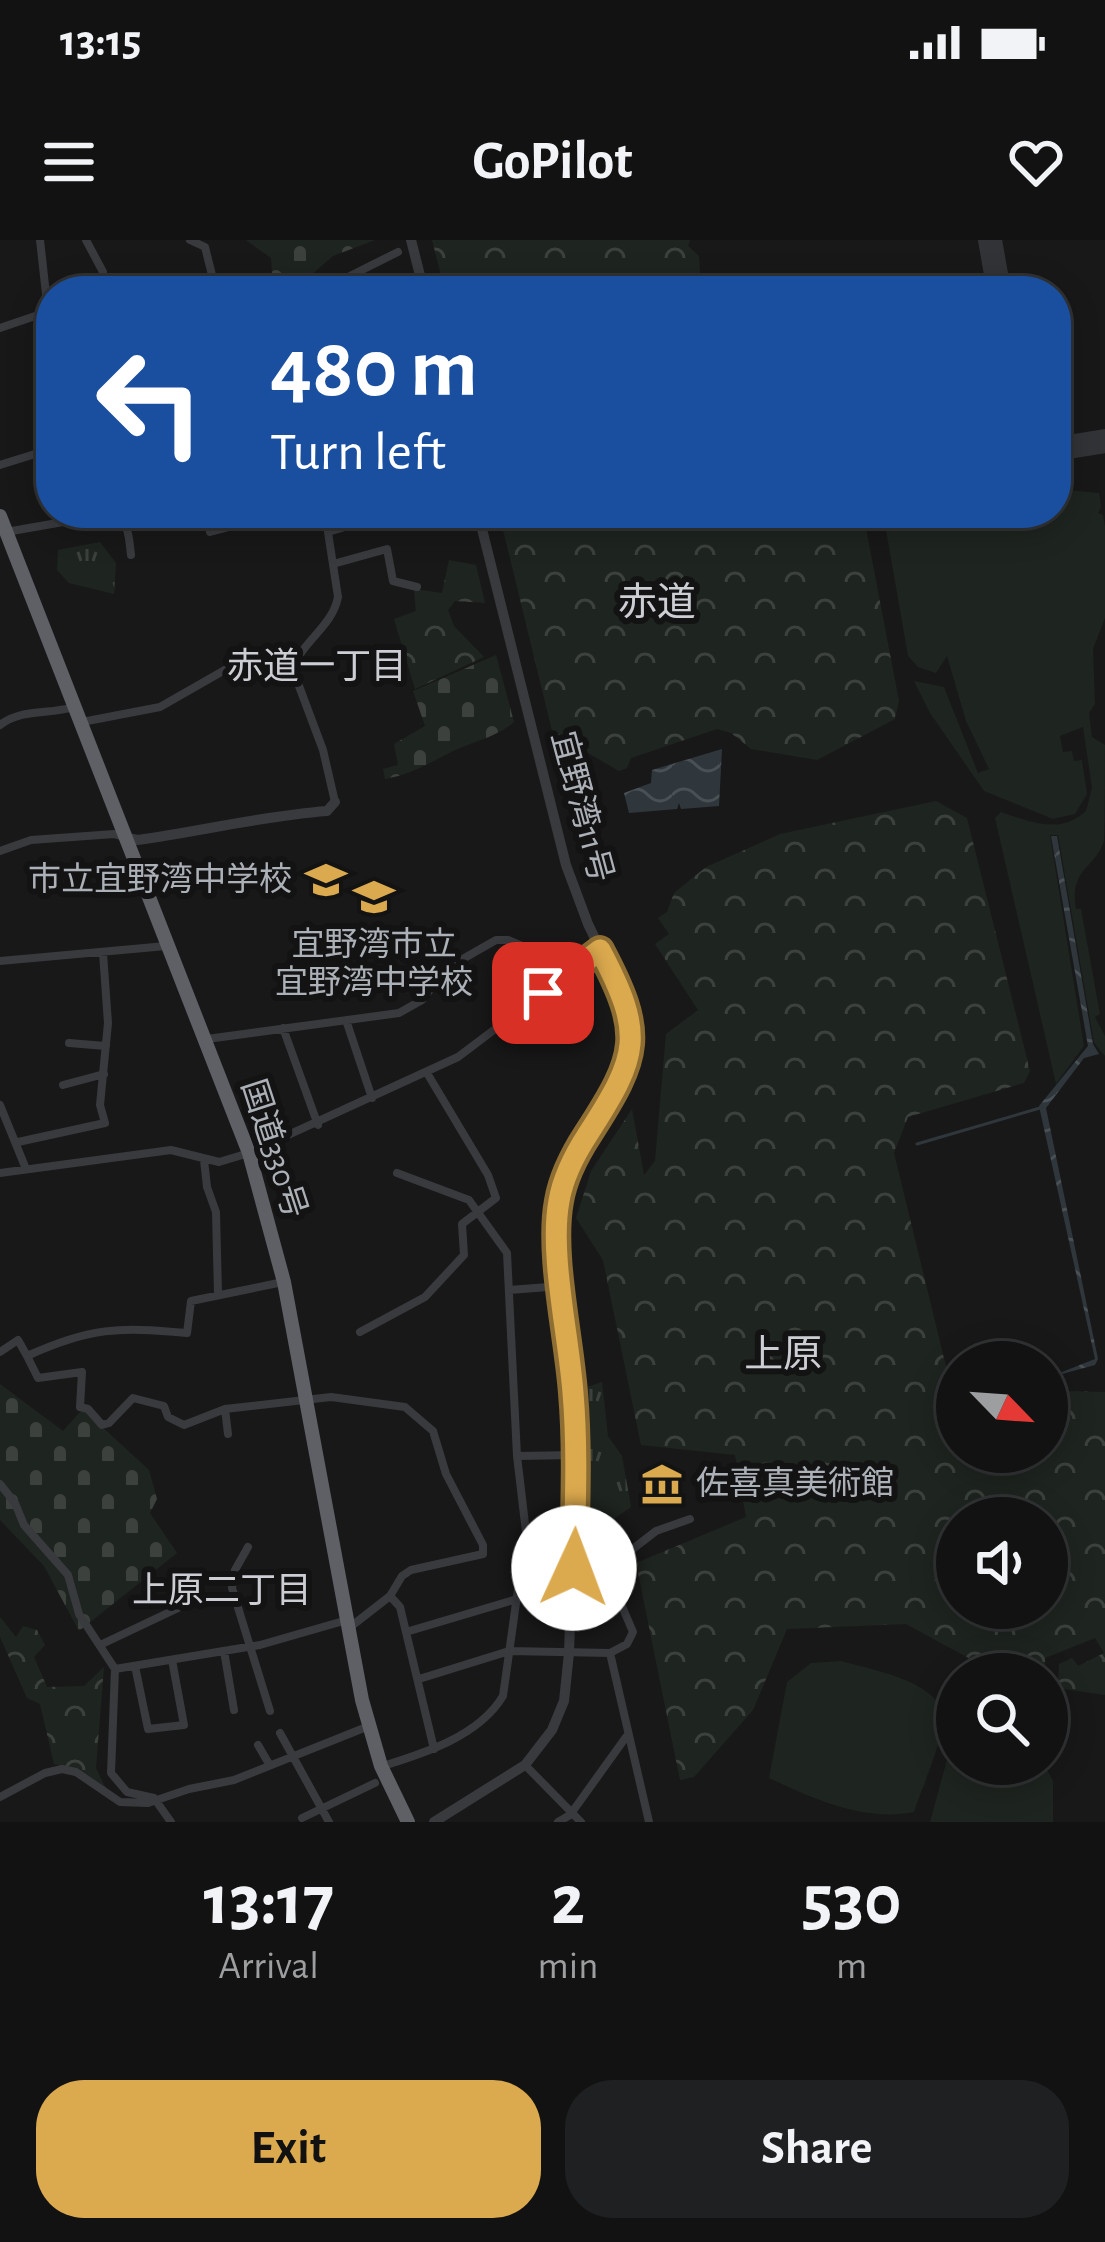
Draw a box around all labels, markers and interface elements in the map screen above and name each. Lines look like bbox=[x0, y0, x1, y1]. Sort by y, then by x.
text: 13:15 bbox=[60, 19, 142, 64]
icon: menu bbox=[36, 129, 102, 195]
icon: heart bbox=[1003, 129, 1069, 195]
text: GoPilot bbox=[472, 135, 633, 189]
icon: left bbox=[72, 324, 228, 480]
text: 480 m bbox=[270, 328, 478, 412]
text: Turn left bbox=[270, 426, 446, 480]
district label: 赤道 bbox=[618, 582, 696, 623]
district label: 赤道一丁目 bbox=[227, 647, 407, 685]
street label: 宜野湾11号 bbox=[545, 727, 619, 886]
school or university icon: 市立宜野湾中学校 bbox=[303, 857, 349, 903]
place label: 市立宜野湾中学校 bbox=[28, 862, 292, 897]
school or university icon: 宜野湾市立 宜野湾中学校 bbox=[351, 874, 397, 920]
place label: 宜野湾市立 宜野湾中学校 bbox=[275, 927, 473, 1000]
pin bbox=[492, 942, 594, 1044]
icon: arrive bbox=[510, 960, 576, 1026]
street label: 国道330号 bbox=[235, 1075, 313, 1222]
district label: 上原 bbox=[744, 1334, 822, 1375]
north arrow bbox=[936, 1341, 1068, 1473]
map controls bbox=[936, 1341, 1068, 1785]
museum icon: 佐喜真美術館 bbox=[639, 1461, 685, 1507]
place label: 佐喜真美術館 bbox=[696, 1466, 894, 1501]
button: sound bbox=[936, 1497, 1068, 1629]
position arrow bbox=[511, 1505, 637, 1631]
district label: 上原二丁目 bbox=[132, 1572, 312, 1609]
button: search bbox=[936, 1653, 1068, 1785]
text: 13:17 bbox=[204, 1865, 334, 1937]
text: 2 bbox=[551, 1865, 585, 1937]
text: 530 bbox=[802, 1865, 901, 1937]
text: Arrival bbox=[219, 1947, 319, 1986]
text: min bbox=[538, 1947, 598, 1986]
text: m bbox=[836, 1947, 867, 1986]
button: Exit bbox=[36, 2080, 541, 2218]
button: Share bbox=[565, 2080, 1069, 2218]

